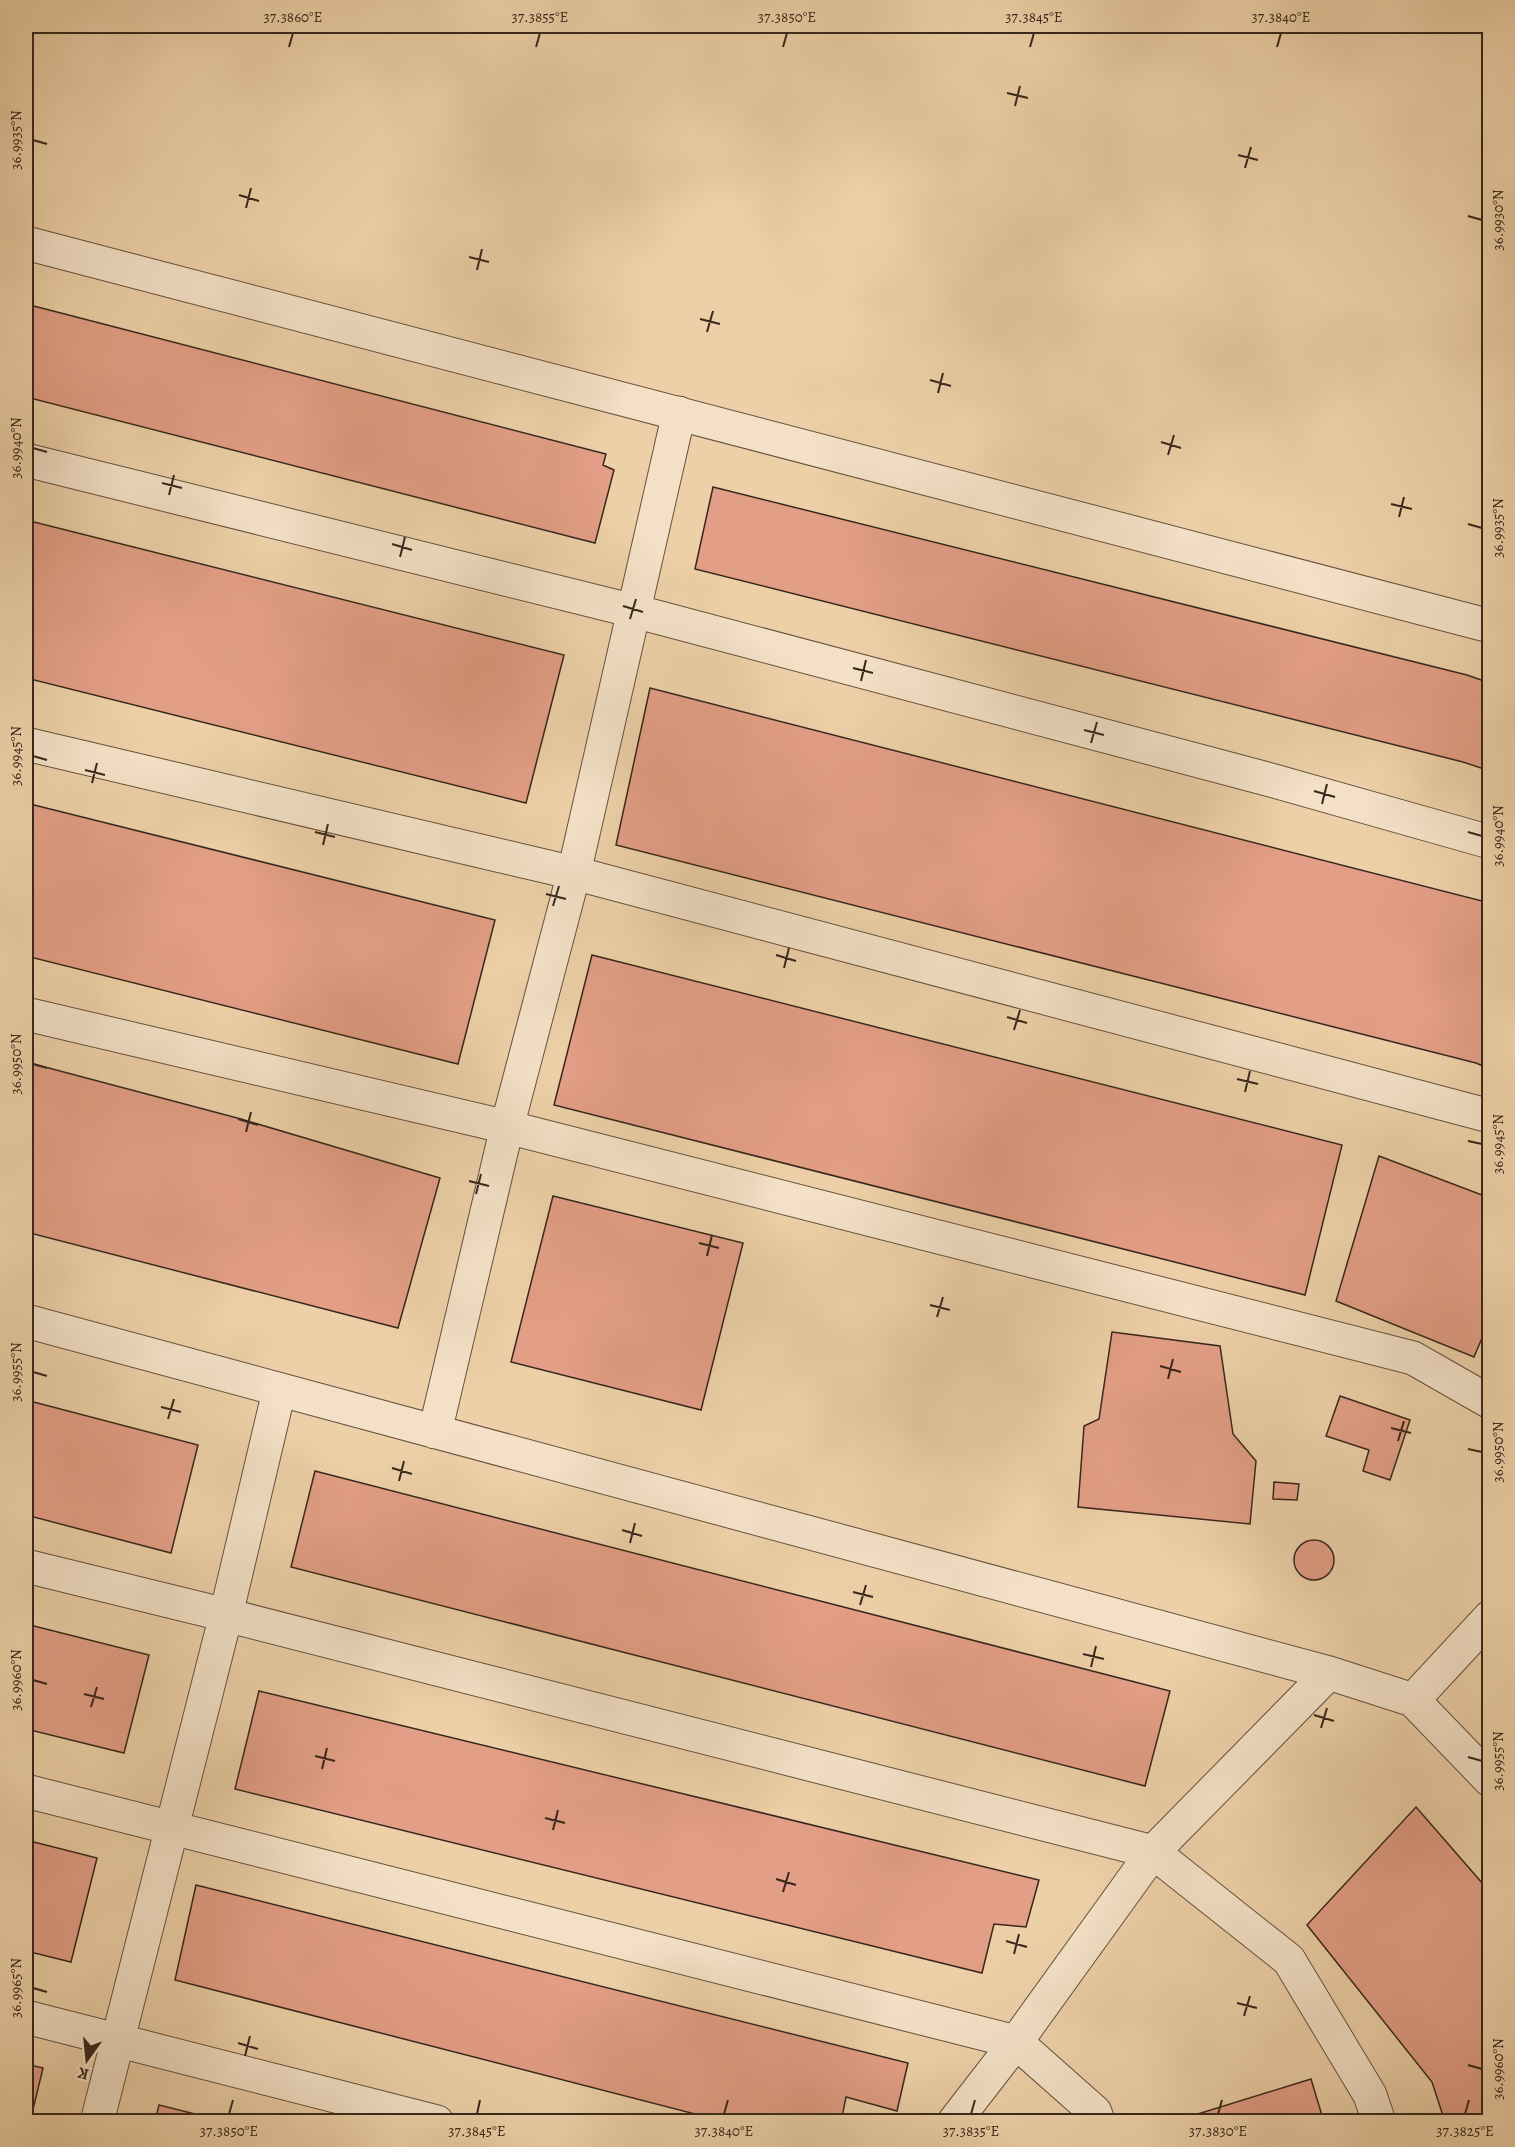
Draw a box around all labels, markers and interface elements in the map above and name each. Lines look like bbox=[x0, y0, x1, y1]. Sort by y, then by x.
text: 37.3860°E bbox=[264, 7, 322, 27]
text: 37.3855°E bbox=[512, 7, 568, 27]
text: 37.3850°E bbox=[758, 7, 816, 27]
text: 37.3845°E bbox=[1005, 7, 1063, 27]
text: 37.3840°E bbox=[1252, 7, 1310, 27]
text: 36.9935°N bbox=[6, 110, 26, 170]
text: 36.9930°N bbox=[1488, 189, 1508, 250]
text: 36.9940°N bbox=[6, 417, 26, 479]
text: 36.9935°N bbox=[1488, 498, 1508, 558]
text: 36.9945°N bbox=[6, 726, 26, 786]
text: 36.9940°N bbox=[1488, 805, 1508, 867]
text: 36.9950°N bbox=[6, 1033, 26, 1095]
text: 36.9945°N bbox=[1488, 1114, 1508, 1174]
text: 36.9955°N bbox=[6, 1342, 26, 1402]
text: 36.9950°N bbox=[1488, 1421, 1508, 1483]
text: 36.9960°N bbox=[6, 1649, 26, 1711]
text: 36.9955°N bbox=[1488, 1731, 1508, 1791]
text: 36.9965°N bbox=[6, 1958, 26, 2018]
north arrow bbox=[57, 2030, 117, 2090]
text: 36.9960°N bbox=[1488, 2038, 1508, 2100]
text: K bbox=[75, 2061, 91, 2086]
text: 37.3850°E bbox=[200, 2121, 258, 2141]
text: 37.3845°E bbox=[448, 2121, 506, 2141]
text: 37.3840°E bbox=[695, 2121, 753, 2141]
text: 37.3835°E bbox=[943, 2121, 999, 2141]
text: 37.3830°E bbox=[1189, 2121, 1247, 2141]
text: 37.3825°E bbox=[1436, 2121, 1494, 2141]

